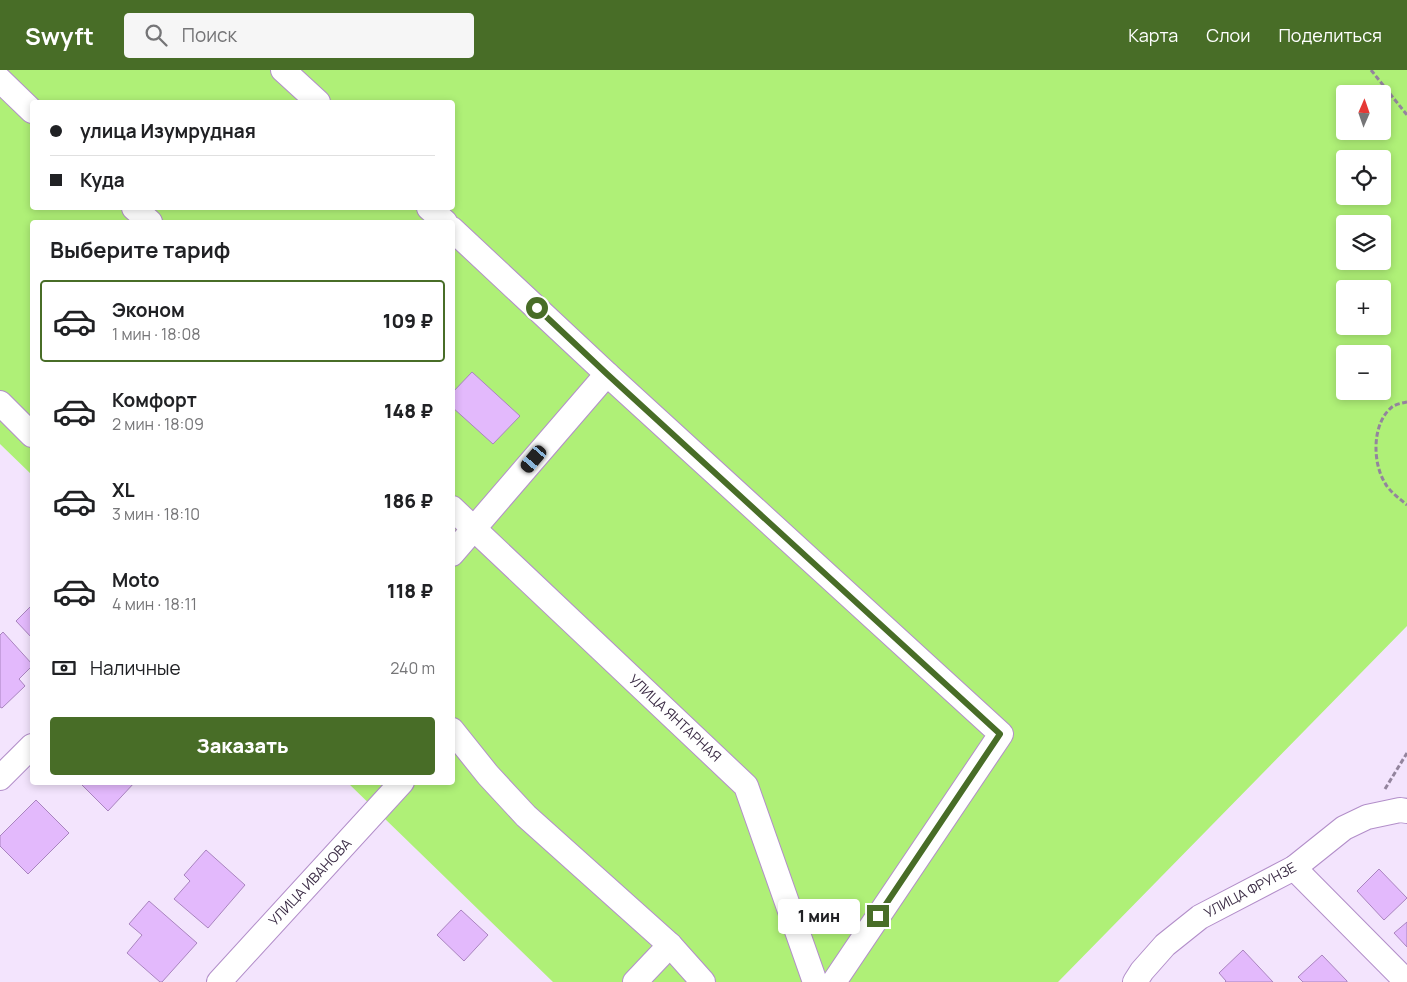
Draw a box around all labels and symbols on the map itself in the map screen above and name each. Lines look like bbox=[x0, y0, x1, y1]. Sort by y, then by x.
north arrow bbox=[1336, 85, 1391, 140]
route start bbox=[526, 297, 548, 319]
car bbox=[518, 443, 549, 475]
street label: УЛИЦА ЯНТАРНАЯ bbox=[625, 670, 726, 765]
street label: УЛИЦА ИВАНОВА bbox=[264, 834, 355, 929]
street label: УЛИЦА ФРУНЗЕ bbox=[1200, 857, 1299, 922]
callout: 1 мин bbox=[778, 898, 860, 934]
route end bbox=[867, 905, 889, 927]

